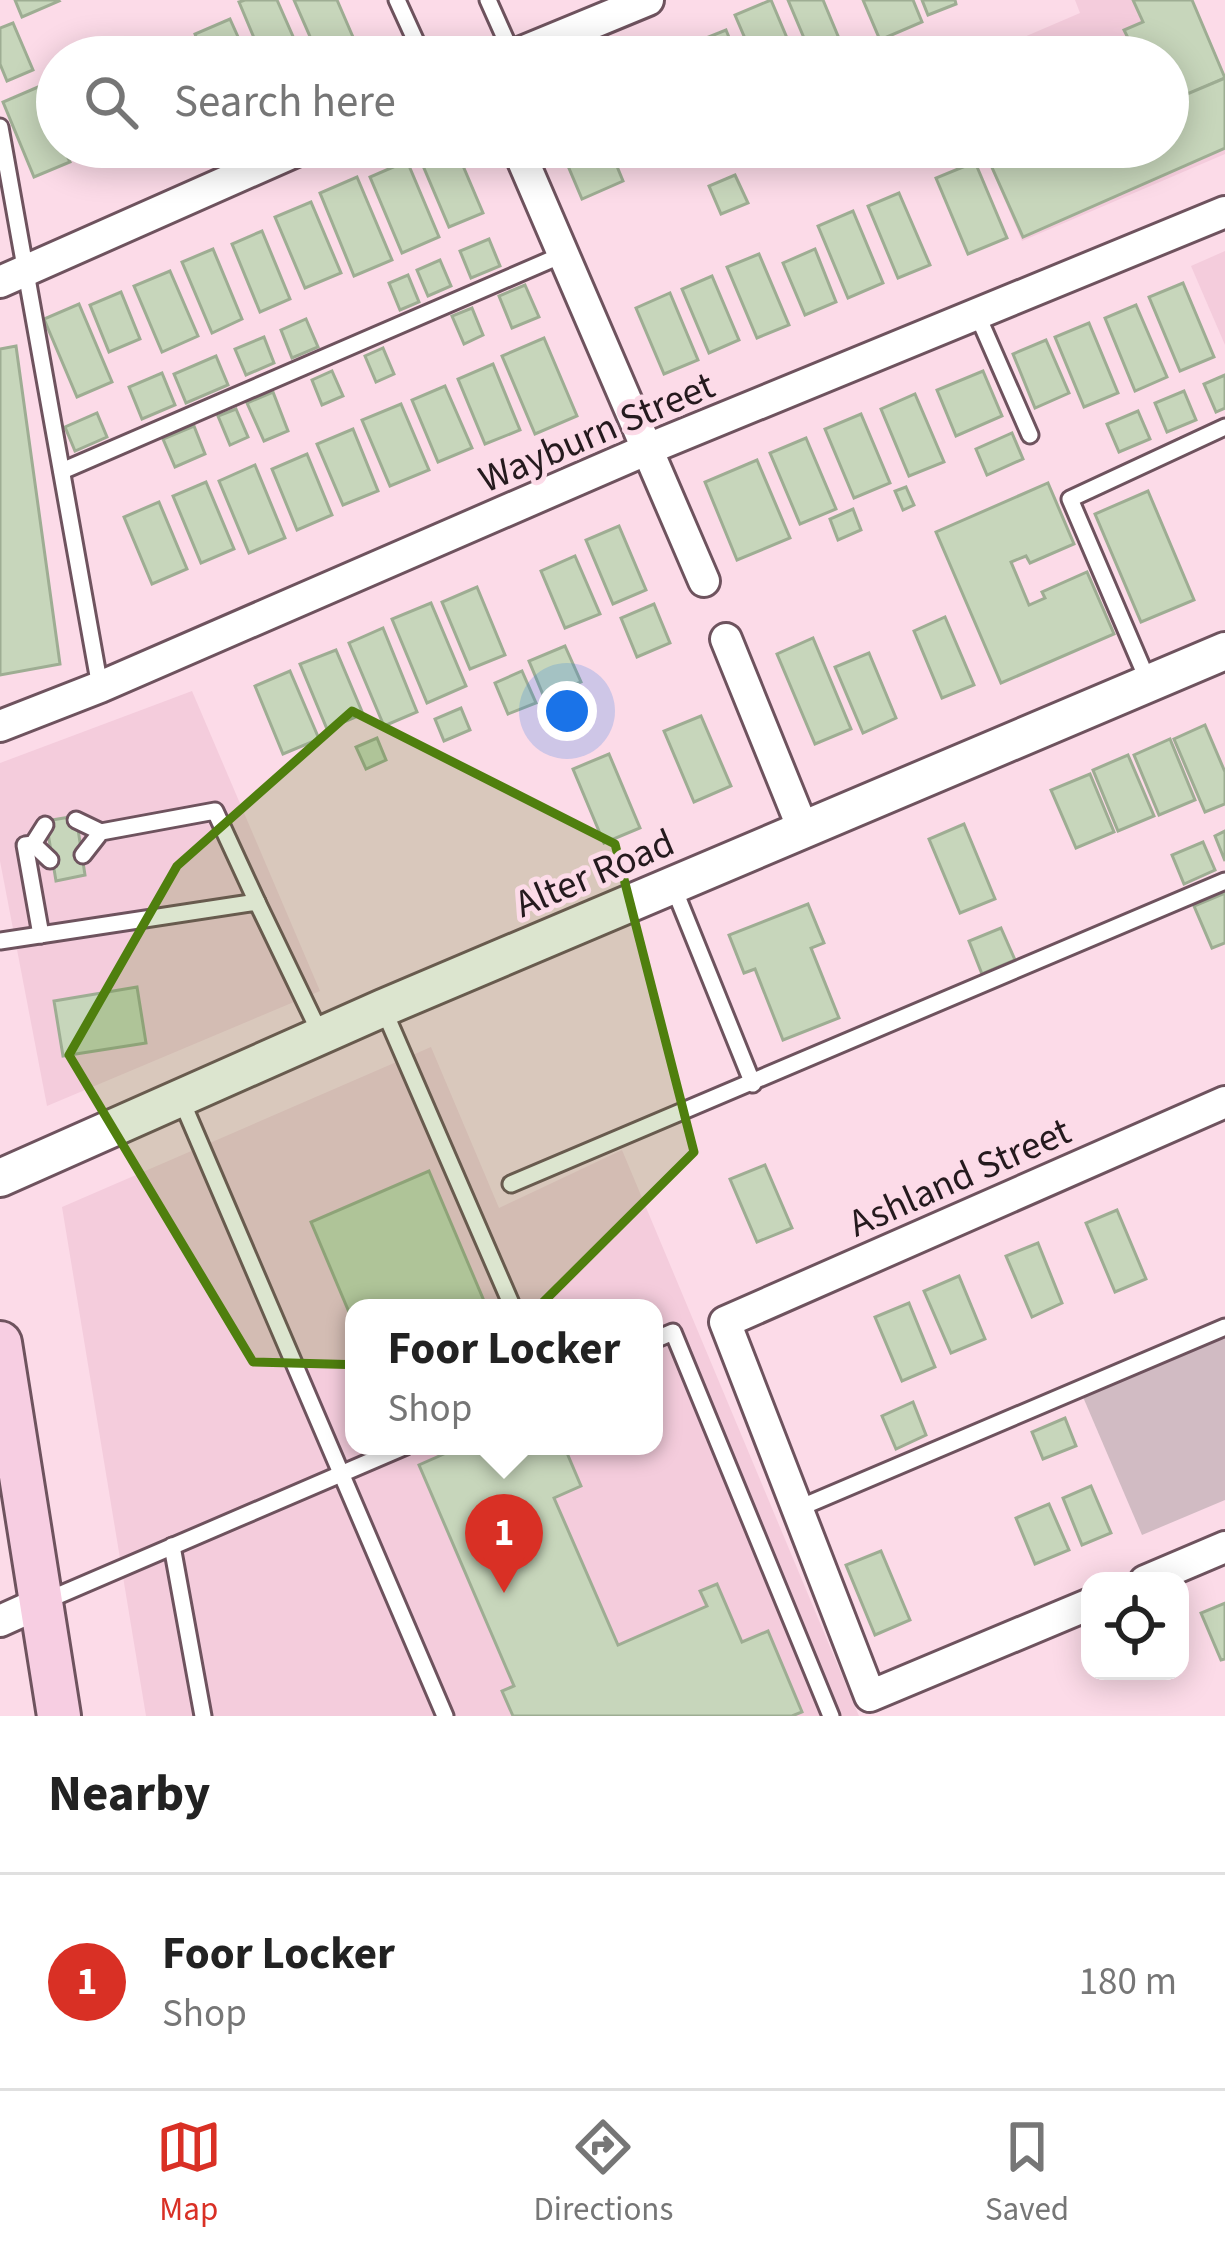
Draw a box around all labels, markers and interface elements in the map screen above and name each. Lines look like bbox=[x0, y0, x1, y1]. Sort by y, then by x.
search box bbox=[36, 36, 1189, 168]
icon: search bbox=[78, 69, 144, 135]
text: Search here bbox=[174, 70, 396, 134]
street label: Wayburn Street bbox=[470, 358, 723, 508]
your location bbox=[537, 681, 597, 741]
street label: Alter Road bbox=[506, 815, 683, 932]
street label: Ashland Street bbox=[840, 1104, 1080, 1252]
popup bbox=[345, 1299, 663, 1455]
text: Foor Locker bbox=[388, 1317, 620, 1381]
text: Shop bbox=[388, 1381, 472, 1437]
pin: 1 bbox=[465, 1494, 543, 1593]
map controls bbox=[1081, 1572, 1189, 1680]
button: locate bbox=[1081, 1572, 1189, 1680]
text: Nearby bbox=[48, 1758, 210, 1830]
text: Foor Locker bbox=[162, 1922, 395, 1986]
text: 1 bbox=[77, 1954, 97, 2010]
text: 180 m bbox=[1079, 1954, 1177, 2010]
text: Shop bbox=[162, 1986, 247, 2042]
tab: Map bbox=[156, 2114, 222, 2233]
tab: Directions bbox=[534, 2114, 673, 2233]
tab: Saved bbox=[985, 2114, 1069, 2233]

